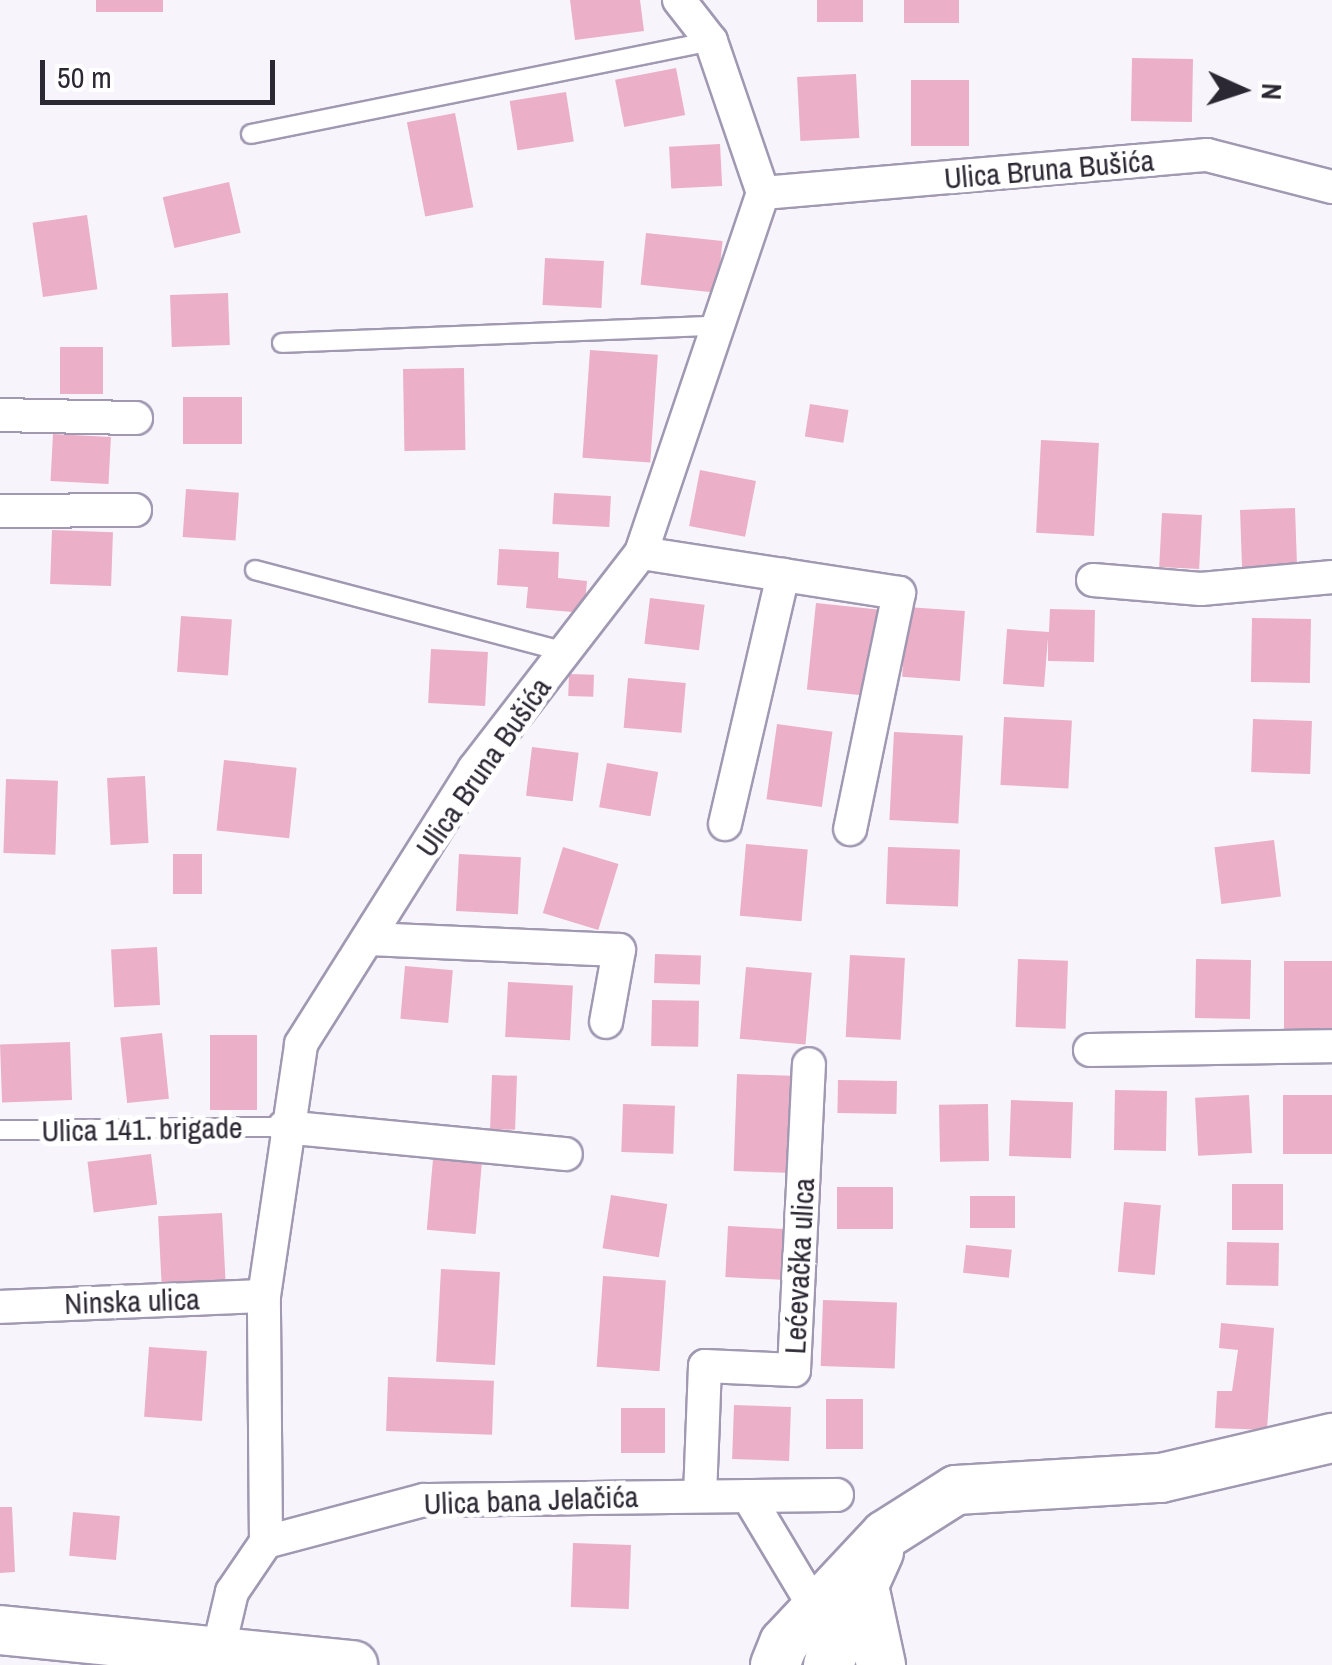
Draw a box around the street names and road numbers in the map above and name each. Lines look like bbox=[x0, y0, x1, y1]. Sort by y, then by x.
street label: Ulica Bruna Bušića bbox=[943, 142, 1155, 196]
street label: Ulica Bruna Bušića bbox=[408, 670, 558, 864]
street label: Ulica 141. brigade bbox=[41, 1109, 243, 1149]
street label: Lećevačka ulica bbox=[776, 1177, 822, 1355]
street label: Ninska ulica bbox=[64, 1281, 200, 1321]
street label: Ulica bana Jelačića bbox=[423, 1478, 639, 1522]

